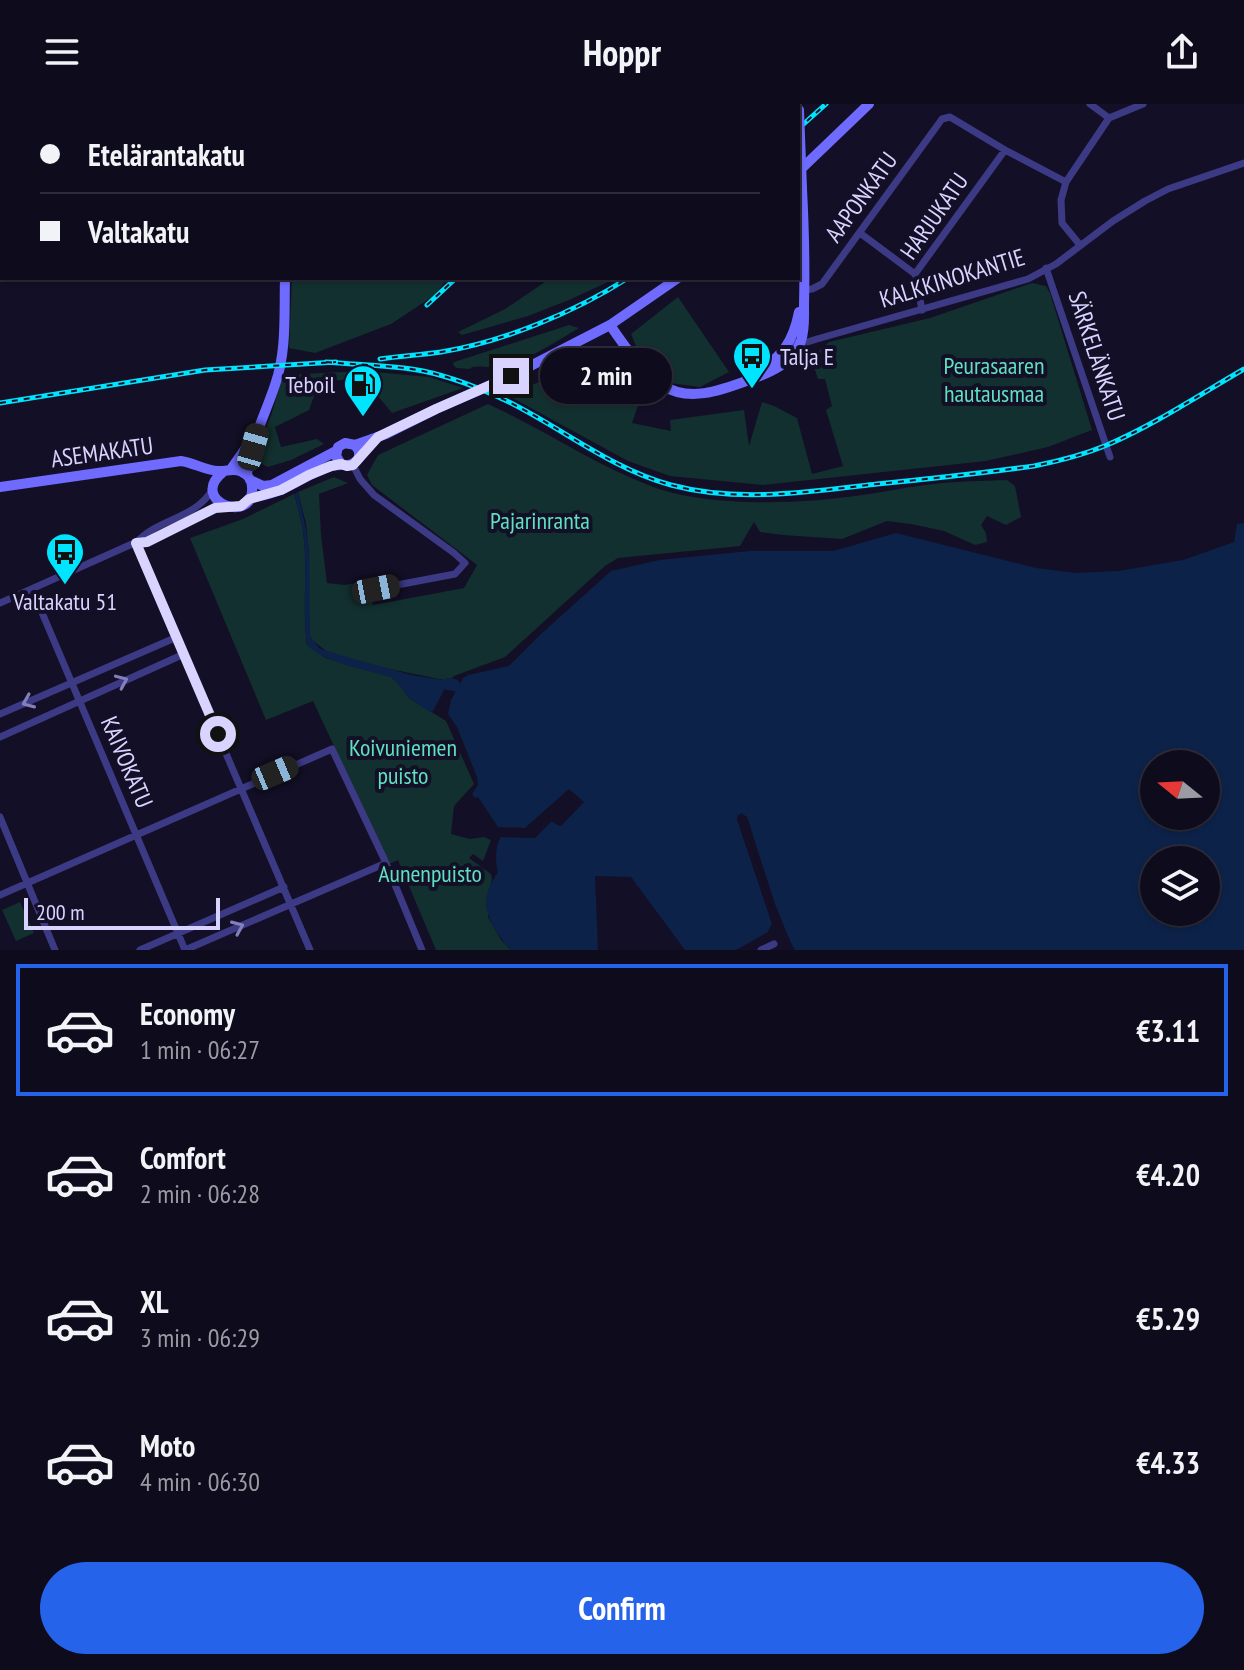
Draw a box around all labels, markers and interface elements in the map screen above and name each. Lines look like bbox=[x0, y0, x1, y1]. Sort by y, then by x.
text: Hoppr bbox=[583, 29, 661, 76]
icon: menu bbox=[40, 30, 84, 74]
icon: share bbox=[1160, 30, 1204, 74]
text: Etelärantakatu bbox=[88, 135, 245, 174]
street label: AAPONKATU bbox=[818, 146, 904, 248]
street label: HARJUKATU bbox=[893, 167, 975, 265]
text: Valtakatu bbox=[88, 212, 189, 251]
street label: KALKKINOKANTIE bbox=[876, 241, 1028, 315]
street label: SÄRKELÄNKATU bbox=[1062, 287, 1132, 425]
bus stop icon: Talja E bbox=[731, 335, 773, 390]
place label: Talja E bbox=[780, 341, 834, 372]
callout: 2 min bbox=[539, 348, 671, 404]
park label: Peurasaaren hautausmaa bbox=[944, 350, 1044, 409]
route end bbox=[493, 358, 529, 394]
text: 2 min bbox=[580, 359, 632, 392]
fuel station icon: Teboil bbox=[342, 363, 384, 418]
place label: Teboil bbox=[285, 369, 335, 400]
car bbox=[235, 421, 271, 473]
street label: ASEMAKATU bbox=[49, 429, 155, 475]
park label: Pajarinranta bbox=[490, 505, 590, 536]
bus stop icon: Valtakatu 51 bbox=[44, 531, 86, 586]
car bbox=[350, 573, 402, 605]
place label: Valtakatu 51 bbox=[12, 586, 117, 617]
one-way arrow bbox=[114, 675, 128, 691]
one-way arrow bbox=[22, 693, 36, 709]
street label: KAIVOKATU bbox=[94, 712, 160, 812]
route start bbox=[200, 716, 236, 752]
park label: Koivuniemen puisto bbox=[349, 732, 457, 791]
north arrow bbox=[1140, 750, 1220, 830]
map controls bbox=[1140, 750, 1220, 926]
car bbox=[248, 753, 302, 793]
button: layers bbox=[1140, 846, 1220, 926]
park label: Aunenpuisto bbox=[378, 858, 482, 889]
scale bar bbox=[24, 894, 220, 930]
text: 200 m bbox=[36, 898, 85, 926]
one-way arrow bbox=[230, 921, 244, 937]
icon: car bbox=[44, 994, 116, 1066]
text: Economy bbox=[140, 994, 235, 1033]
text: €3.11 bbox=[1136, 1011, 1200, 1050]
text: 1 min · 06:27 bbox=[140, 1033, 260, 1066]
icon: car bbox=[44, 1138, 116, 1210]
text: Comfort bbox=[140, 1138, 226, 1177]
text: €4.20 bbox=[1136, 1155, 1200, 1194]
text: 2 min · 06:28 bbox=[140, 1177, 260, 1210]
icon: car bbox=[44, 1282, 116, 1354]
text: XL bbox=[140, 1282, 169, 1321]
text: €5.29 bbox=[1136, 1299, 1200, 1338]
text: 3 min · 06:29 bbox=[140, 1321, 260, 1354]
icon: car bbox=[44, 1426, 116, 1498]
text: Moto bbox=[140, 1426, 195, 1465]
text: €4.33 bbox=[1136, 1443, 1200, 1482]
text: 4 min · 06:30 bbox=[140, 1465, 260, 1498]
button: Confirm bbox=[40, 1562, 1204, 1654]

